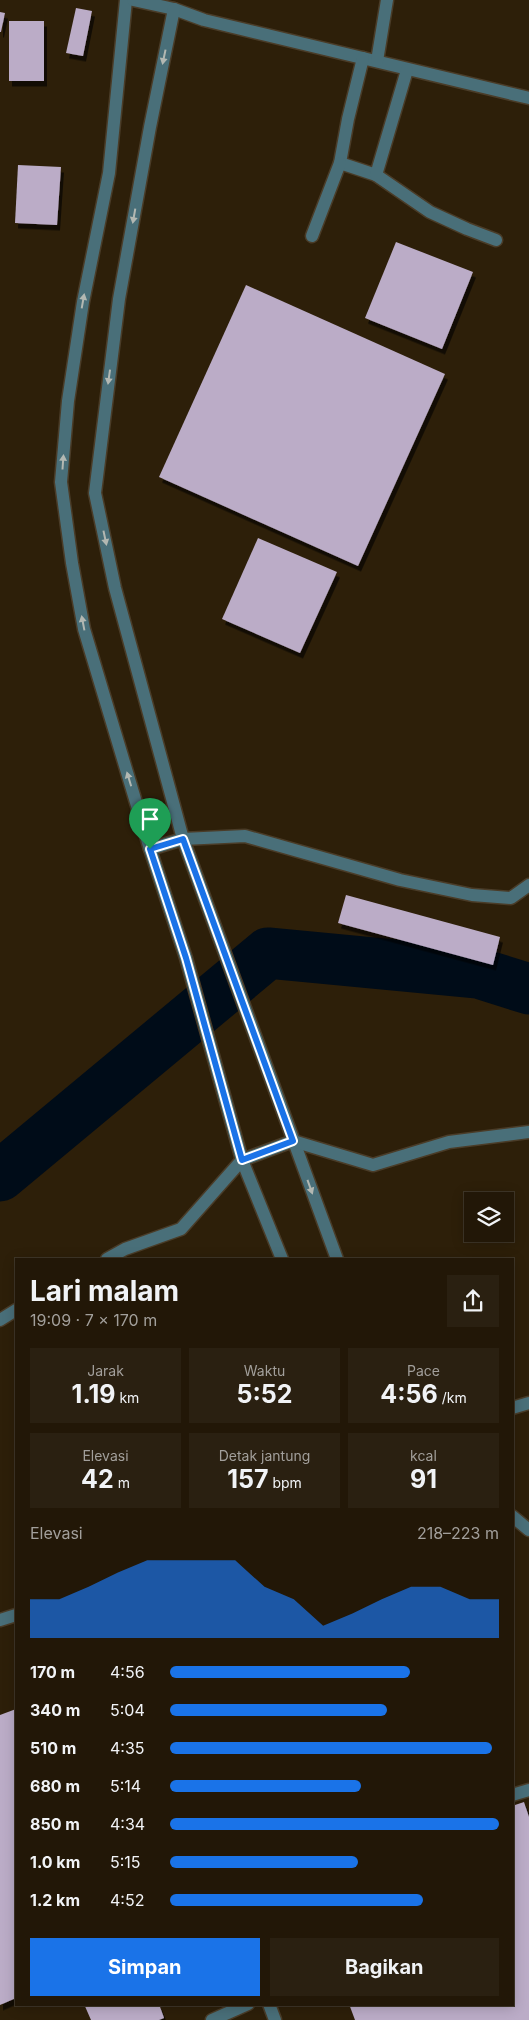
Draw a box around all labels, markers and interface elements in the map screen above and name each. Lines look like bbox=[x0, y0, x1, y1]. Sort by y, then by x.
one-way arrow bbox=[160, 49, 168, 64]
one-way arrow bbox=[129, 209, 137, 225]
one-way arrow bbox=[80, 292, 88, 308]
one-way arrow bbox=[104, 369, 112, 385]
one-way arrow bbox=[59, 454, 67, 470]
one-way arrow bbox=[101, 530, 109, 546]
one-way arrow bbox=[79, 615, 87, 630]
one-way arrow bbox=[124, 771, 132, 786]
pin bbox=[129, 798, 171, 849]
icon: arrive bbox=[136, 805, 164, 833]
one-way arrow bbox=[307, 1179, 314, 1194]
map controls bbox=[464, 1192, 514, 1242]
button: layers bbox=[464, 1192, 514, 1242]
text: Lari malam bbox=[30, 1274, 179, 1308]
button: share bbox=[447, 1275, 499, 1327]
text: 19:09 · 7 × 170 m bbox=[30, 1310, 157, 1330]
text: Jarak bbox=[87, 1362, 124, 1379]
text: Waktu bbox=[244, 1362, 285, 1379]
text: Pace bbox=[407, 1362, 440, 1379]
text: 1.19 bbox=[72, 1379, 116, 1409]
text: 5:52 bbox=[236, 1379, 293, 1409]
text: 4:56 bbox=[380, 1379, 438, 1409]
text: km bbox=[116, 1389, 139, 1406]
text: /km bbox=[438, 1389, 467, 1406]
text: Elevasi bbox=[82, 1447, 129, 1464]
text: Detak jantung bbox=[219, 1447, 310, 1464]
text: kcal bbox=[410, 1447, 437, 1464]
text: 42 bbox=[81, 1464, 114, 1494]
text: 157 bbox=[227, 1464, 268, 1494]
text: 91 bbox=[410, 1464, 437, 1494]
text: m bbox=[114, 1474, 130, 1491]
text: bpm bbox=[268, 1474, 302, 1491]
text: Elevasi bbox=[30, 1523, 83, 1543]
text: 218–223 m bbox=[417, 1523, 499, 1543]
text: 170 m bbox=[30, 1662, 75, 1682]
text: 4:56 bbox=[110, 1662, 145, 1682]
text: 340 m bbox=[30, 1700, 80, 1720]
text: 5:04 bbox=[110, 1700, 145, 1720]
text: 510 m bbox=[30, 1738, 76, 1758]
text: 4:35 bbox=[110, 1738, 145, 1758]
text: 680 m bbox=[30, 1776, 80, 1796]
text: 5:14 bbox=[110, 1776, 141, 1796]
text: 850 m bbox=[30, 1814, 80, 1834]
text: 4:34 bbox=[110, 1814, 145, 1834]
text: 1.0 km bbox=[30, 1852, 80, 1872]
text: 5:15 bbox=[110, 1852, 141, 1872]
text: 1.2 km bbox=[30, 1890, 80, 1910]
text: 4:52 bbox=[110, 1890, 144, 1910]
button: Simpan bbox=[30, 1938, 260, 1996]
button: Bagikan bbox=[270, 1938, 499, 1996]

